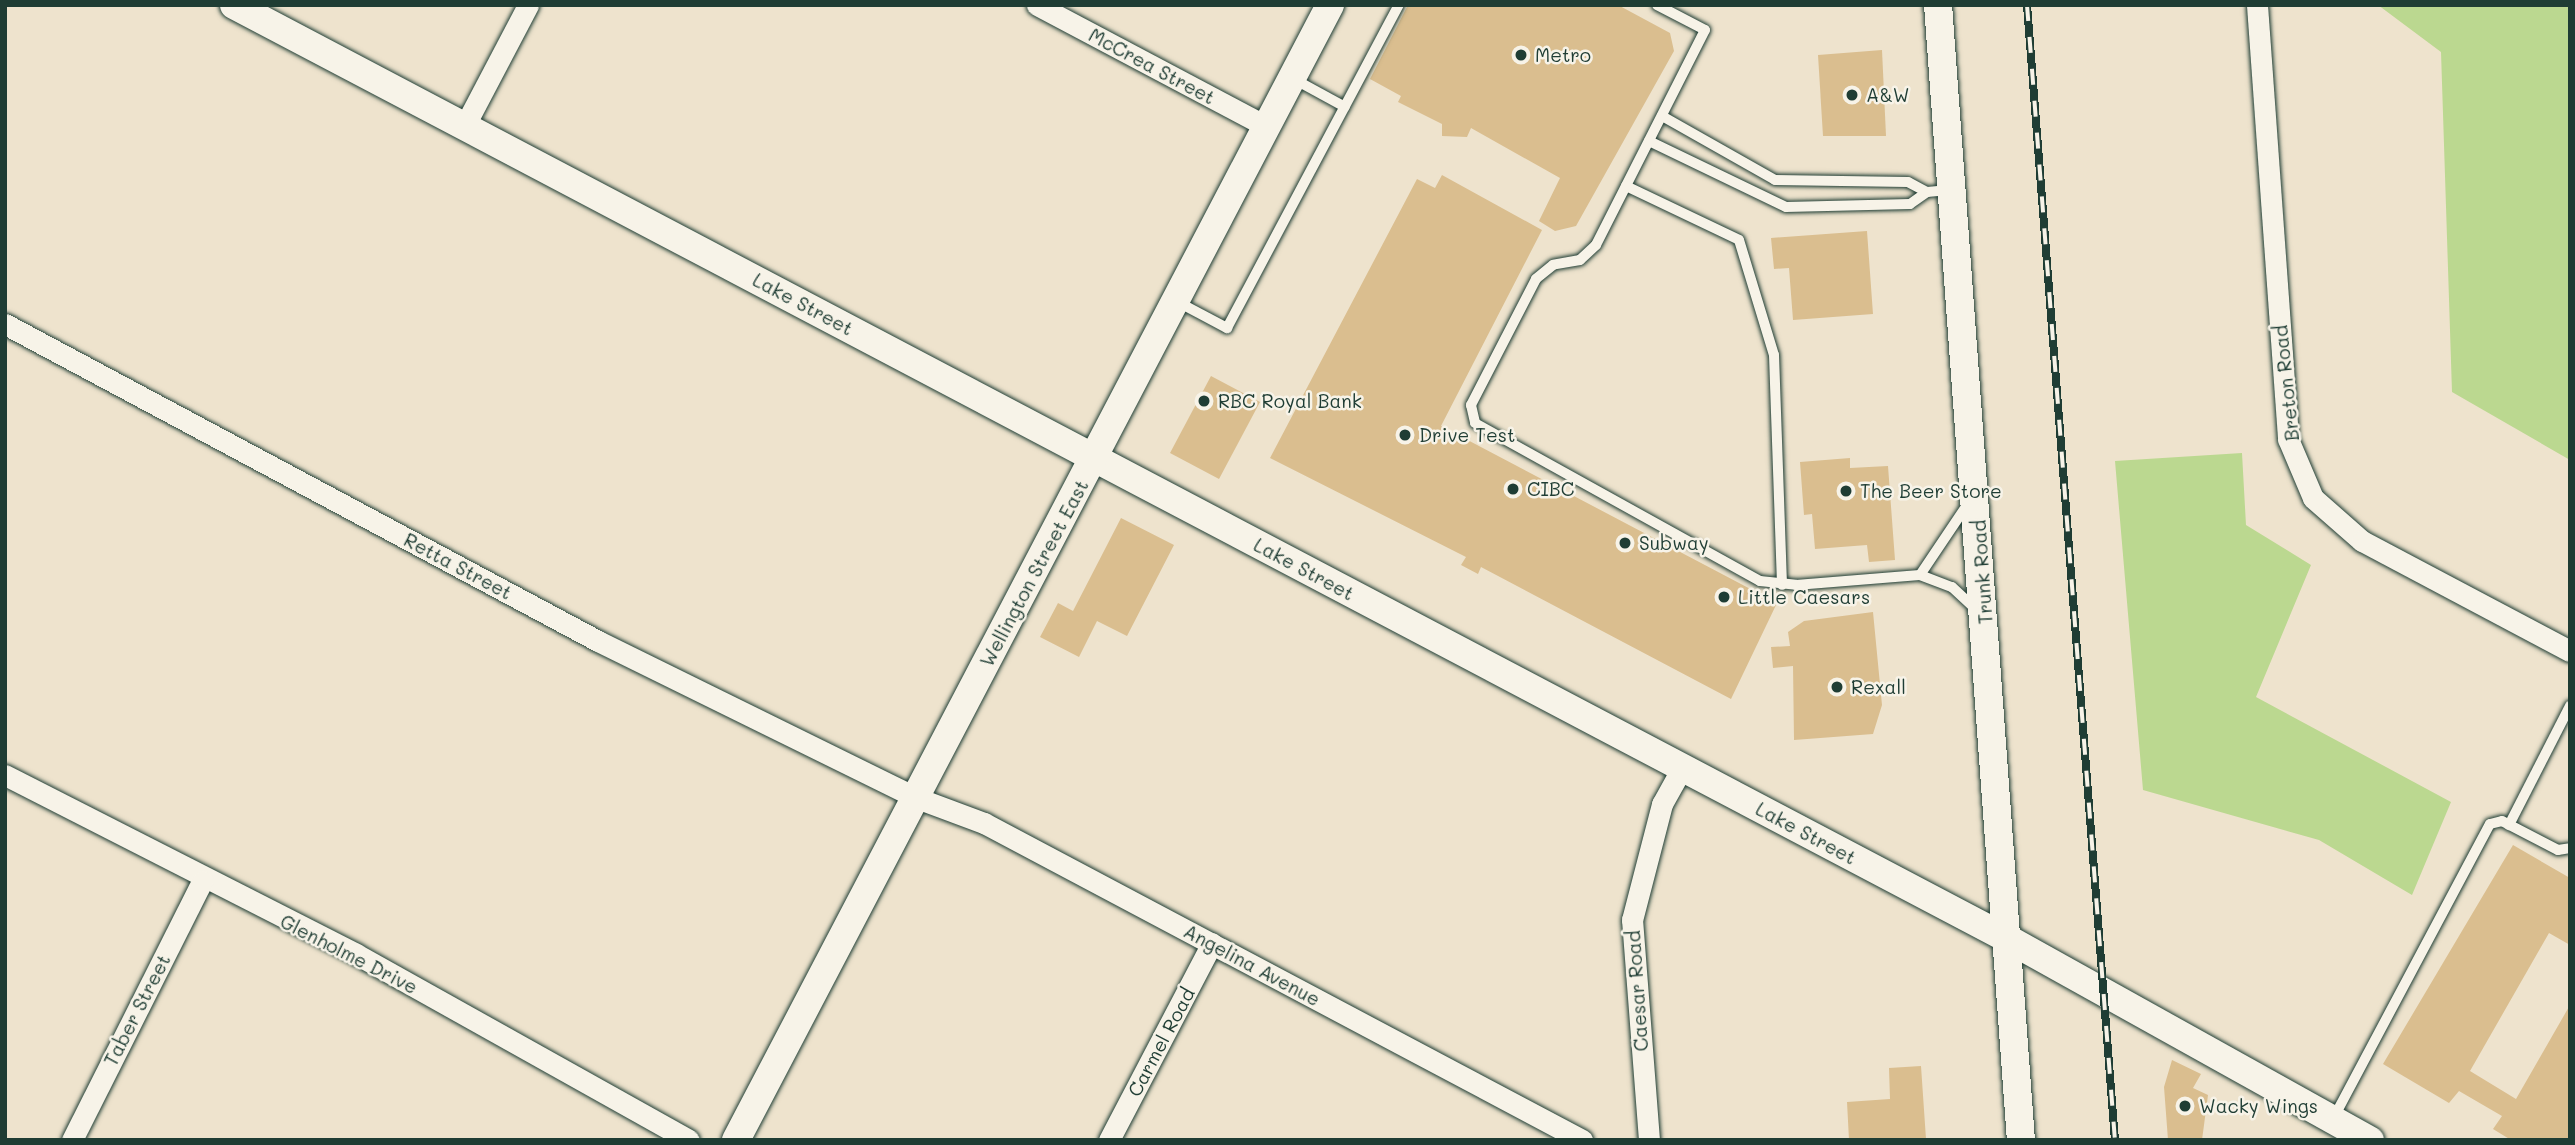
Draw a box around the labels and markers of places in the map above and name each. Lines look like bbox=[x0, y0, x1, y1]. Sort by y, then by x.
place label: Metro bbox=[1535, 44, 1591, 66]
marker: Metro bbox=[1513, 47, 1529, 63]
place label: A&W bbox=[1866, 84, 1910, 106]
marker: A&W bbox=[1844, 87, 1860, 103]
place label: RBC Royal Bank bbox=[1218, 390, 1362, 412]
marker: RBC Royal Bank bbox=[1196, 393, 1212, 409]
place label: Drive Test bbox=[1419, 424, 1515, 446]
marker: Drive Test bbox=[1397, 427, 1413, 443]
place label: CIBC bbox=[1527, 478, 1574, 500]
place label: The Beer Store bbox=[1860, 480, 2002, 502]
marker: CIBC bbox=[1505, 481, 1521, 497]
marker: The Beer Store bbox=[1838, 483, 1854, 499]
place label: Subway bbox=[1639, 532, 1709, 554]
marker: Subway bbox=[1617, 535, 1633, 551]
place label: Little Caesars bbox=[1738, 586, 1870, 608]
marker: Little Caesars bbox=[1716, 589, 1732, 605]
place label: Rexall bbox=[1851, 676, 1906, 698]
marker: Rexall bbox=[1829, 679, 1845, 695]
place label: Wacky Wings bbox=[2199, 1095, 2318, 1117]
marker: Wacky Wings bbox=[2177, 1098, 2193, 1114]

